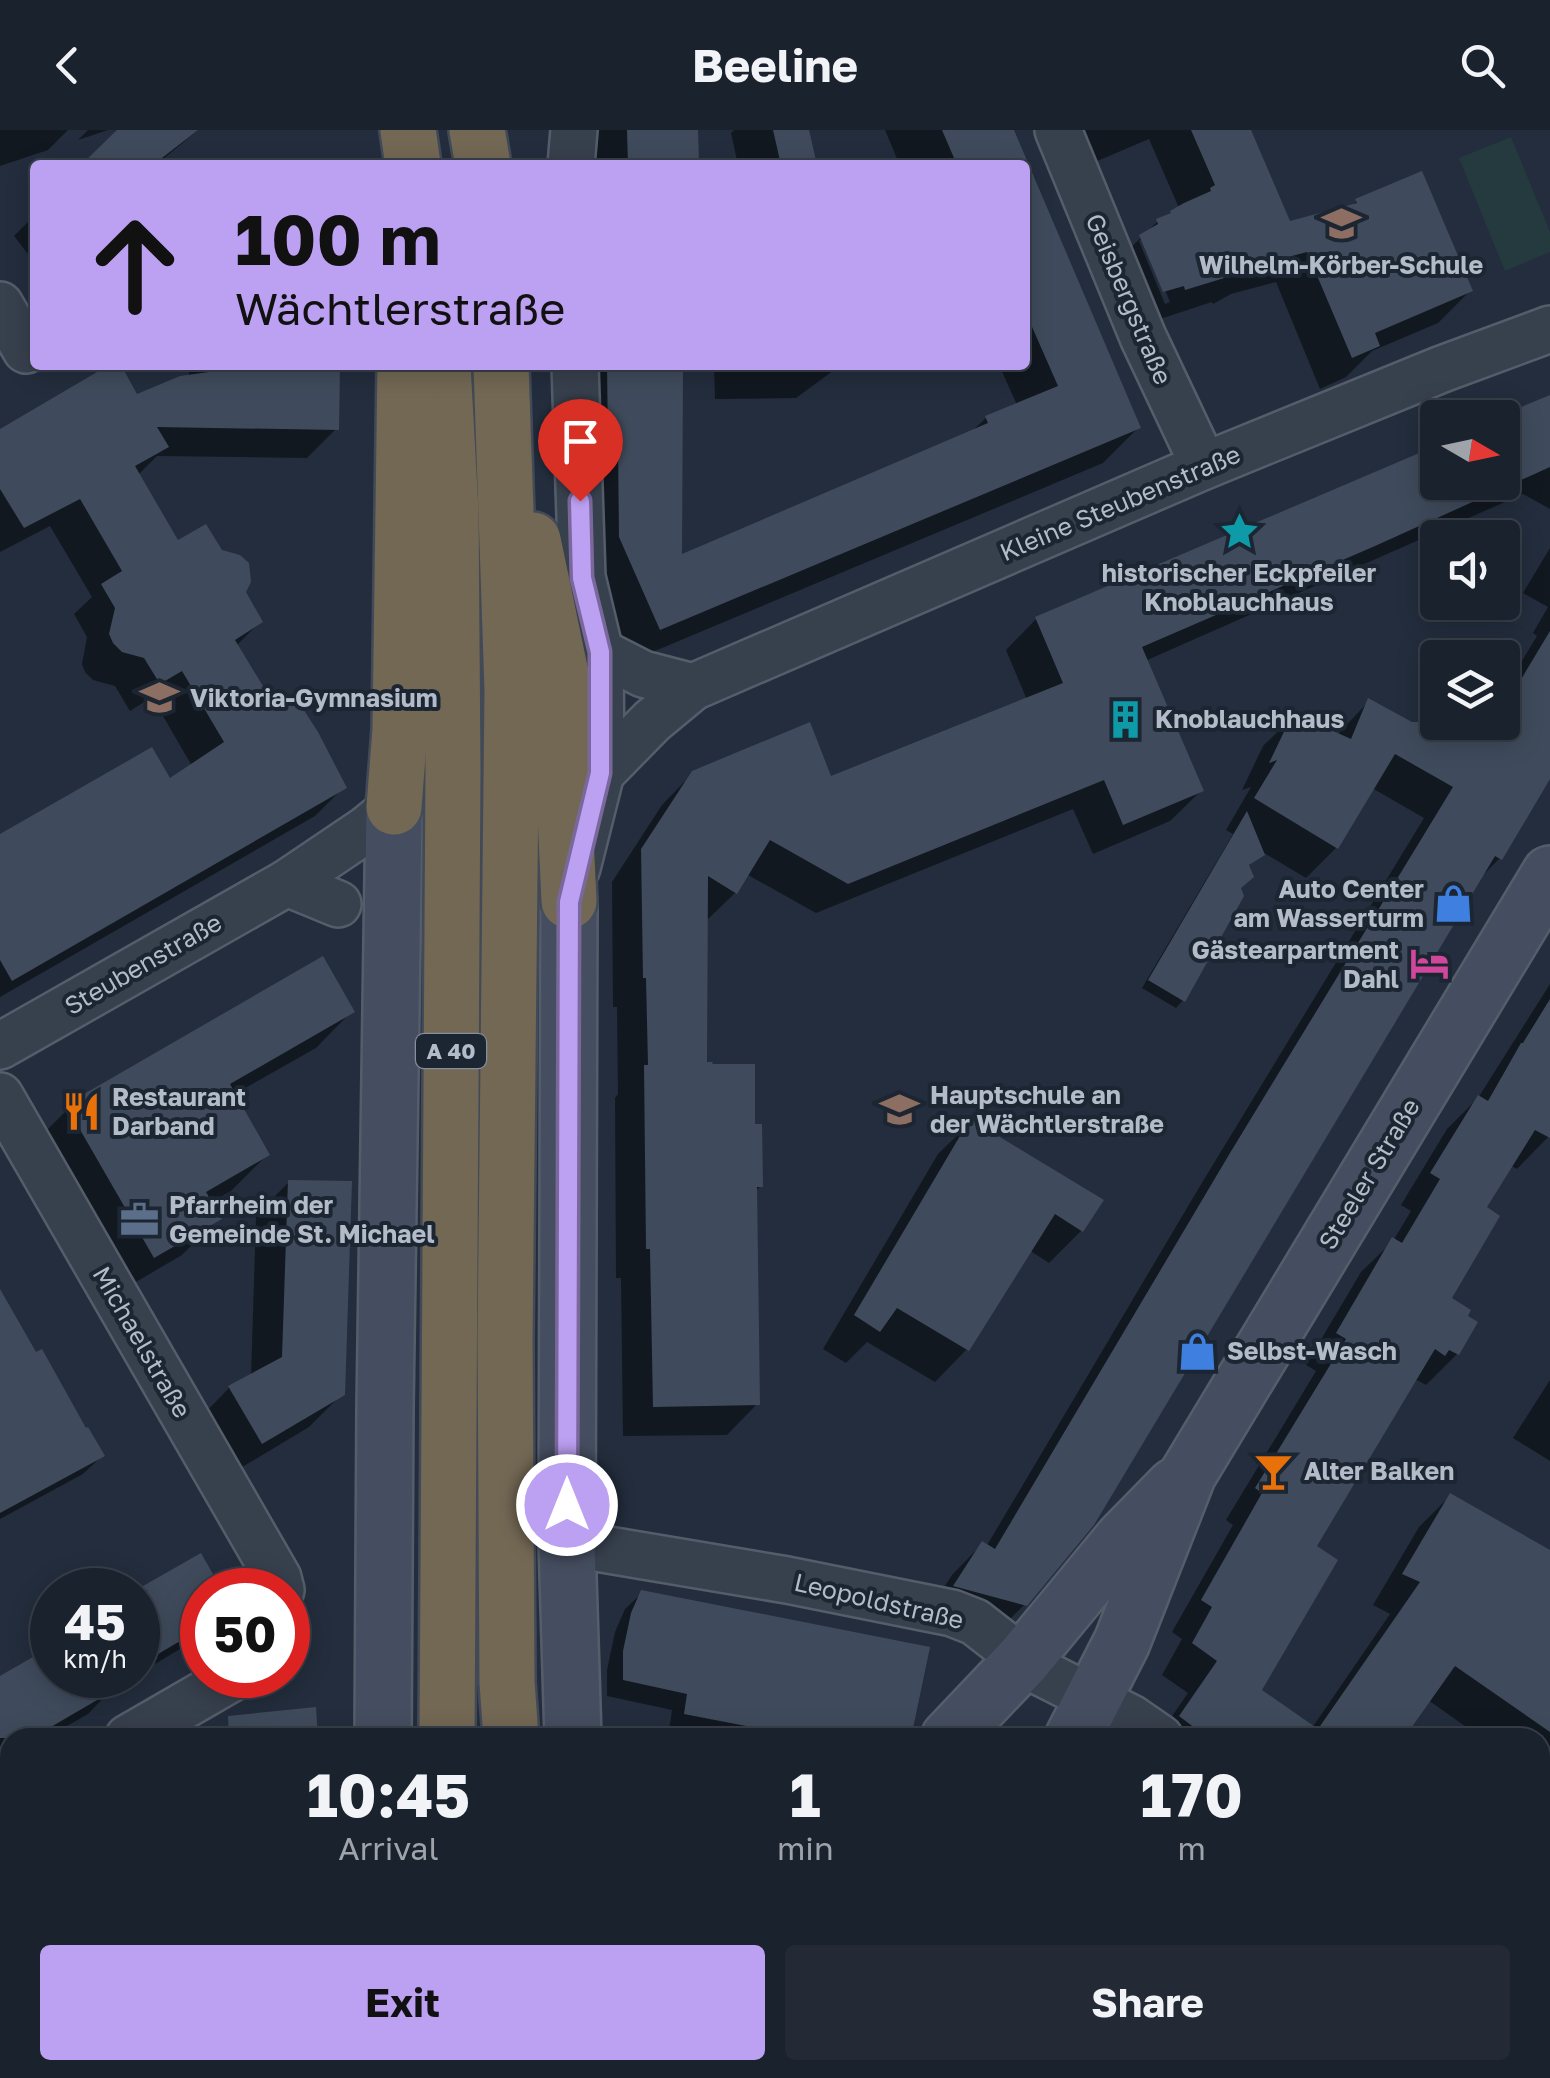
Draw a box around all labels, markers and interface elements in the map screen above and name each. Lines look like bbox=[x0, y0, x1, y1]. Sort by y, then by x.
icon: back bbox=[40, 38, 95, 93]
text: Beeline bbox=[692, 38, 858, 92]
icon: search bbox=[1455, 38, 1510, 93]
text: 100 m bbox=[235, 196, 441, 280]
icon: ahead bbox=[70, 200, 200, 330]
school or university icon: Wilhelm-Körber-Schule bbox=[1320, 203, 1362, 245]
street label: Geisbergstraße bbox=[1079, 209, 1179, 389]
place label: Wilhelm-Körber-Schule bbox=[1199, 249, 1483, 280]
text: Wächtlerstraße bbox=[235, 281, 565, 335]
pin bbox=[538, 399, 623, 502]
north arrow bbox=[1420, 400, 1520, 500]
map controls bbox=[1420, 400, 1520, 740]
icon: arrive bbox=[553, 414, 608, 469]
street label: Kleine Steubenstraße bbox=[995, 438, 1245, 567]
place icon: historischer Eckpfeiler Knoblauchhaus bbox=[1218, 511, 1260, 553]
button: sound bbox=[1420, 520, 1520, 620]
place label: historischer Eckpfeiler Knoblauchhaus bbox=[1102, 557, 1377, 617]
button: layers bbox=[1420, 640, 1520, 740]
school or university icon: Viktoria-Gymnasium bbox=[139, 677, 181, 719]
place label: Viktoria-Gymnasium bbox=[190, 682, 438, 713]
building icon: Knoblauchhaus bbox=[1104, 698, 1146, 740]
place label: Knoblauchhaus bbox=[1155, 703, 1344, 734]
place label: Auto Center am Wasserturm bbox=[1234, 873, 1424, 933]
shop icon: Auto Center am Wasserturm bbox=[1433, 882, 1475, 924]
street label: Steubenstraße bbox=[59, 906, 227, 1021]
place label: Gästearpartment Dahl bbox=[1191, 934, 1399, 994]
hotel icon: Gästearpartment Dahl bbox=[1408, 943, 1450, 985]
road number: A 40 bbox=[416, 1034, 486, 1068]
place label: Hauptschule an der Wächtlerstraße bbox=[930, 1079, 1164, 1139]
place label: Restaurant Darband bbox=[112, 1081, 246, 1141]
school or university icon: Hauptschule an der Wächtlerstraße bbox=[879, 1088, 921, 1130]
restaurant icon: Restaurant Darband bbox=[61, 1090, 103, 1132]
street label: Steeler Straße bbox=[1311, 1093, 1426, 1255]
place label: Pfarrheim der Gemeinde St. Michael bbox=[169, 1189, 435, 1249]
office icon: Pfarrheim der Gemeinde St. Michael bbox=[118, 1198, 160, 1240]
street label: Michaelstraße bbox=[87, 1261, 198, 1423]
shop icon: Selbst-Wasch bbox=[1176, 1330, 1218, 1372]
place label: Selbst-Wasch bbox=[1227, 1335, 1397, 1366]
bar icon: Alter Balken bbox=[1253, 1450, 1295, 1492]
position arrow bbox=[515, 1453, 619, 1557]
place label: Alter Balken bbox=[1304, 1455, 1455, 1486]
street label: Leopoldstraße bbox=[791, 1566, 967, 1635]
speed limit sign: 50 bbox=[180, 1568, 310, 1698]
text: 45 bbox=[64, 1591, 126, 1651]
text: km/h bbox=[63, 1643, 127, 1674]
text: 10:45 bbox=[307, 1758, 470, 1830]
text: 1 bbox=[790, 1758, 821, 1830]
text: 170 bbox=[1140, 1758, 1243, 1830]
text: Arrival bbox=[338, 1829, 439, 1867]
text: min bbox=[777, 1829, 834, 1867]
text: m bbox=[1178, 1829, 1206, 1867]
button: Exit bbox=[40, 1945, 765, 2060]
button: Share bbox=[785, 1945, 1510, 2060]

